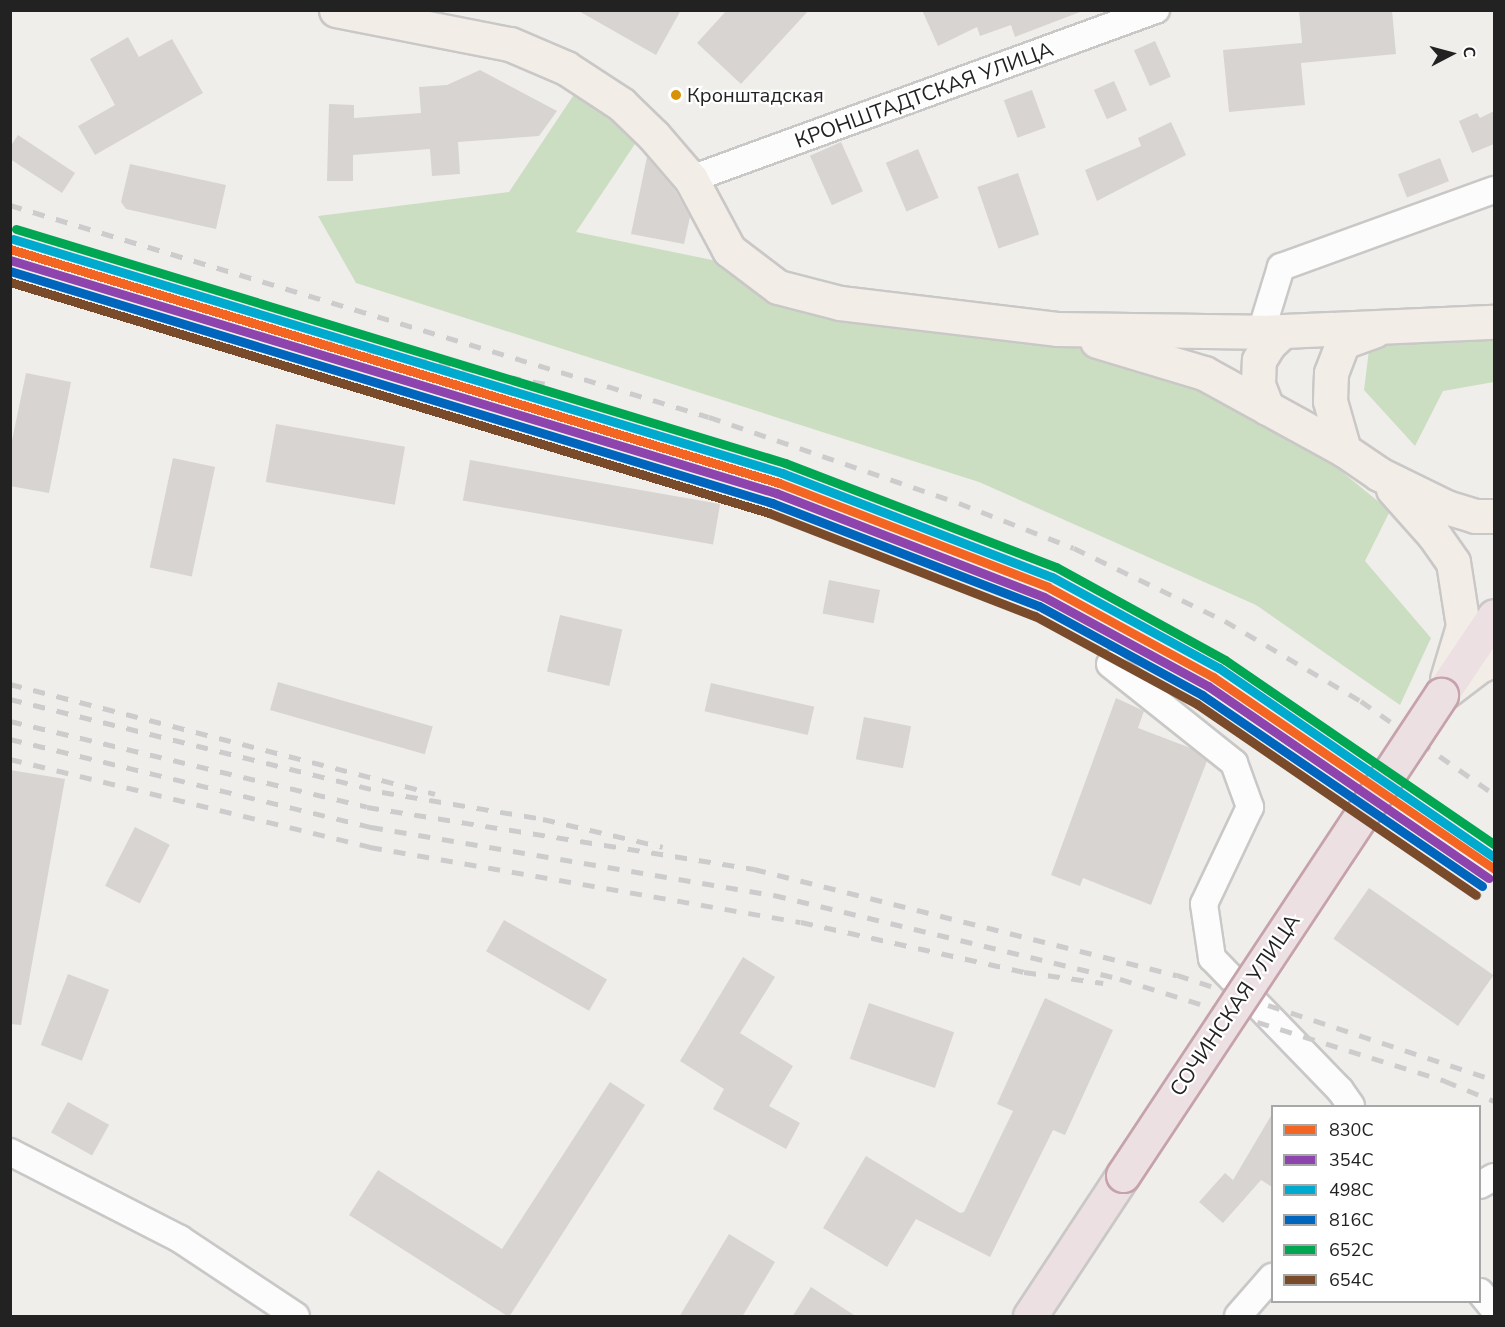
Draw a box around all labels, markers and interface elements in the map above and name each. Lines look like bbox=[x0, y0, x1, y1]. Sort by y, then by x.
north arrow bbox=[1421, 24, 1481, 84]
street label: КРОНШТАДТСКАЯ УЛИЦА bbox=[791, 36, 1057, 154]
text: С bbox=[1457, 46, 1480, 59]
place label: Кронштадская bbox=[687, 83, 824, 107]
marker: Кронштадская bbox=[670, 89, 682, 101]
street label: СОЧИНСКАЯ УЛИЦА bbox=[1165, 909, 1305, 1101]
legend bbox=[1271, 1105, 1481, 1303]
text: 830С bbox=[1329, 1118, 1374, 1142]
text: 354С bbox=[1329, 1148, 1374, 1172]
text: 498С bbox=[1329, 1178, 1374, 1202]
text: 816С bbox=[1329, 1208, 1374, 1232]
text: 652С bbox=[1329, 1238, 1374, 1262]
text: 654С bbox=[1329, 1268, 1374, 1292]

